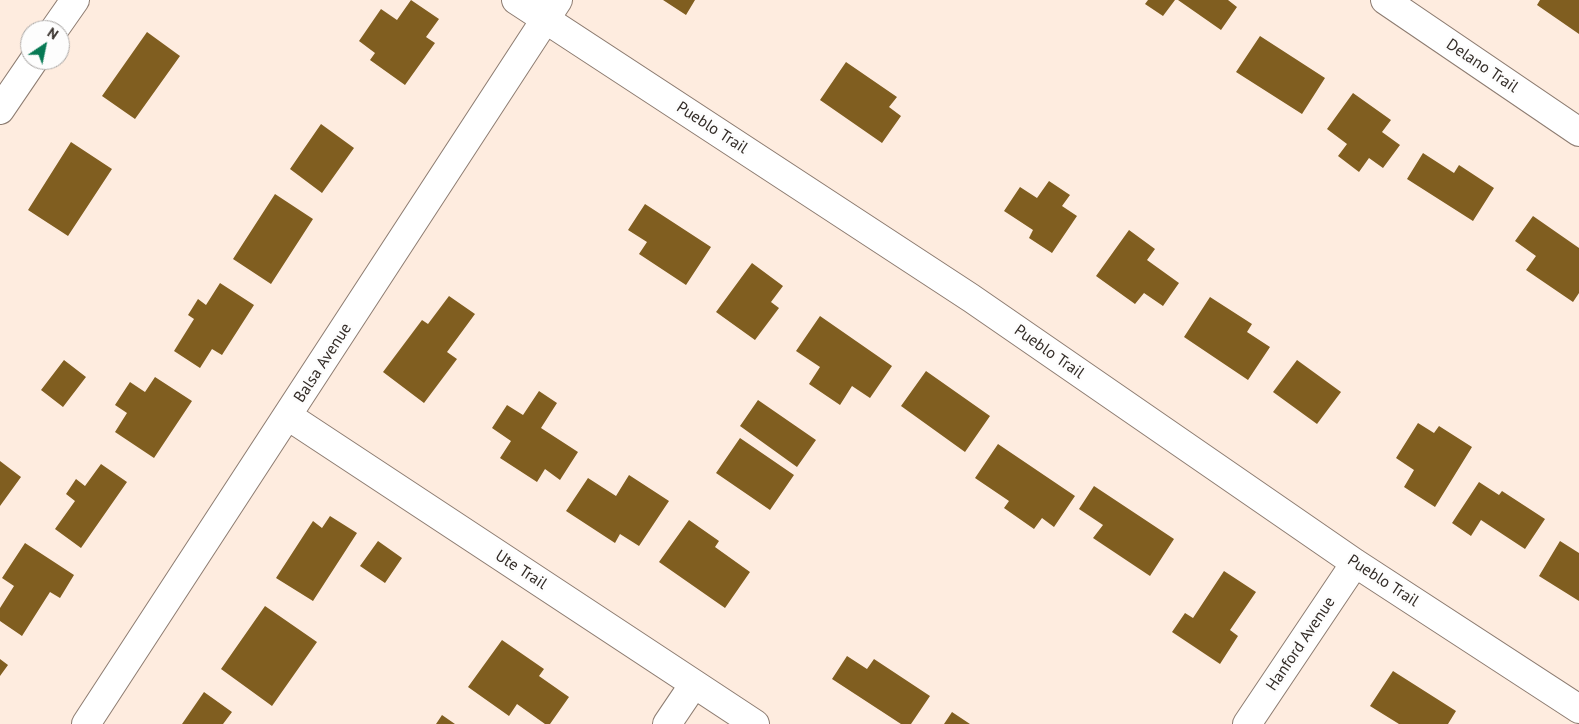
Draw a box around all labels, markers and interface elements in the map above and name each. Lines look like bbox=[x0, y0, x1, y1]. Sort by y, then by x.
north arrow bbox=[20, 20, 70, 70]
text: N bbox=[44, 23, 62, 43]
street label: Delano Trail bbox=[1443, 35, 1521, 97]
street label: Pueblo Trail bbox=[673, 98, 751, 158]
street label: Balsa Avenue bbox=[290, 320, 356, 406]
street label: Pueblo Trail bbox=[1010, 321, 1088, 383]
street label: Ute Trail bbox=[492, 546, 550, 594]
street label: Pueblo Trail bbox=[1344, 551, 1422, 611]
street label: Hanford Avenue bbox=[1263, 593, 1339, 695]

